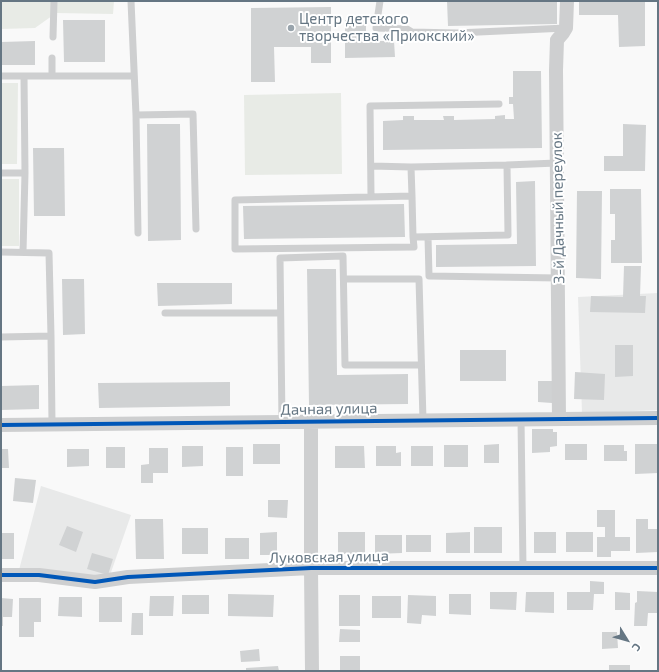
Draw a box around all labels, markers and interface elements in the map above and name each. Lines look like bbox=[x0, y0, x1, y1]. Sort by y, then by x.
place label: Центр детского творчества «Приокский» bbox=[299, 10, 474, 45]
marker: Центр детского творчества «Приокский» bbox=[286, 23, 296, 33]
street label: 3-й Дачный переулок bbox=[548, 132, 568, 284]
street label: Дачная улица bbox=[280, 399, 378, 419]
street label: Луковская улица bbox=[269, 547, 389, 567]
north arrow bbox=[607, 620, 647, 660]
text: С bbox=[630, 641, 644, 654]

